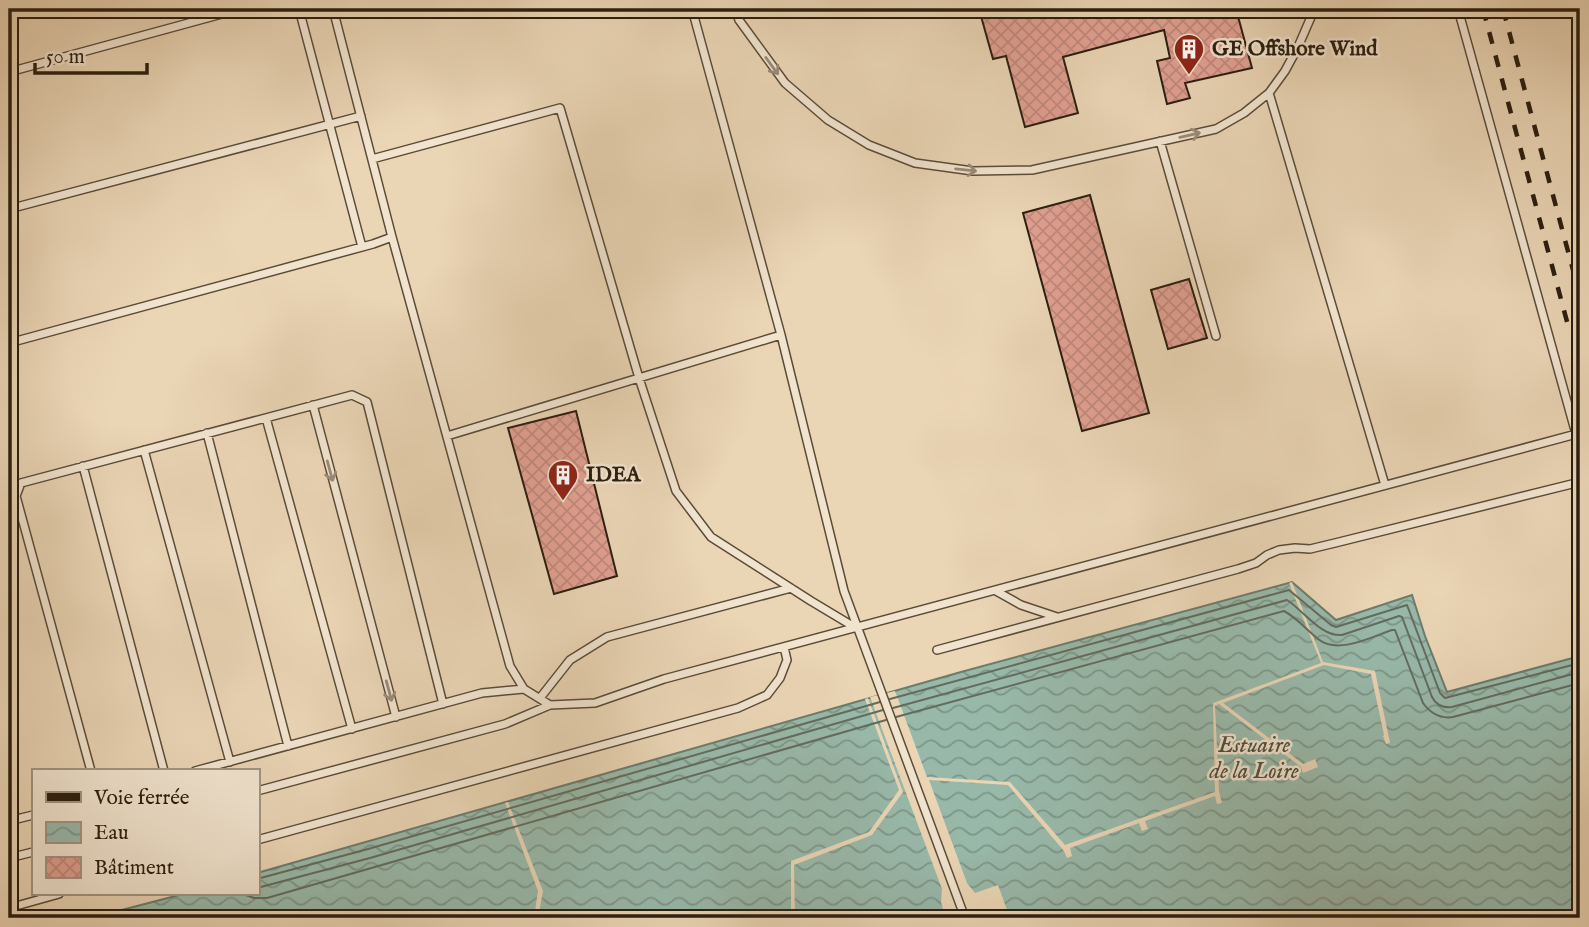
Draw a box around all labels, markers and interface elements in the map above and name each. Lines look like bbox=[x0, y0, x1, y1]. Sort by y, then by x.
scale bar bbox=[35, 32, 147, 76]
building icon: GE Offshore Wind bbox=[1172, 32, 1206, 76]
place label: GE Offshore Wind bbox=[1212, 36, 1378, 63]
text: 50 m bbox=[46, 44, 85, 71]
one-way arrow bbox=[764, 56, 779, 75]
one-way arrow bbox=[1178, 127, 1201, 141]
one-way arrow bbox=[954, 163, 977, 176]
building icon: IDEA bbox=[546, 458, 580, 502]
one-way arrow bbox=[324, 459, 337, 482]
place label: IDEA bbox=[586, 462, 642, 489]
one-way arrow bbox=[383, 679, 396, 702]
water label: Estuaire de la Loire bbox=[1208, 731, 1299, 786]
legend bbox=[32, 769, 259, 895]
text: Voie ferrée bbox=[93, 785, 190, 812]
text: Eau bbox=[94, 820, 129, 847]
text: Bâtiment bbox=[94, 855, 174, 882]

